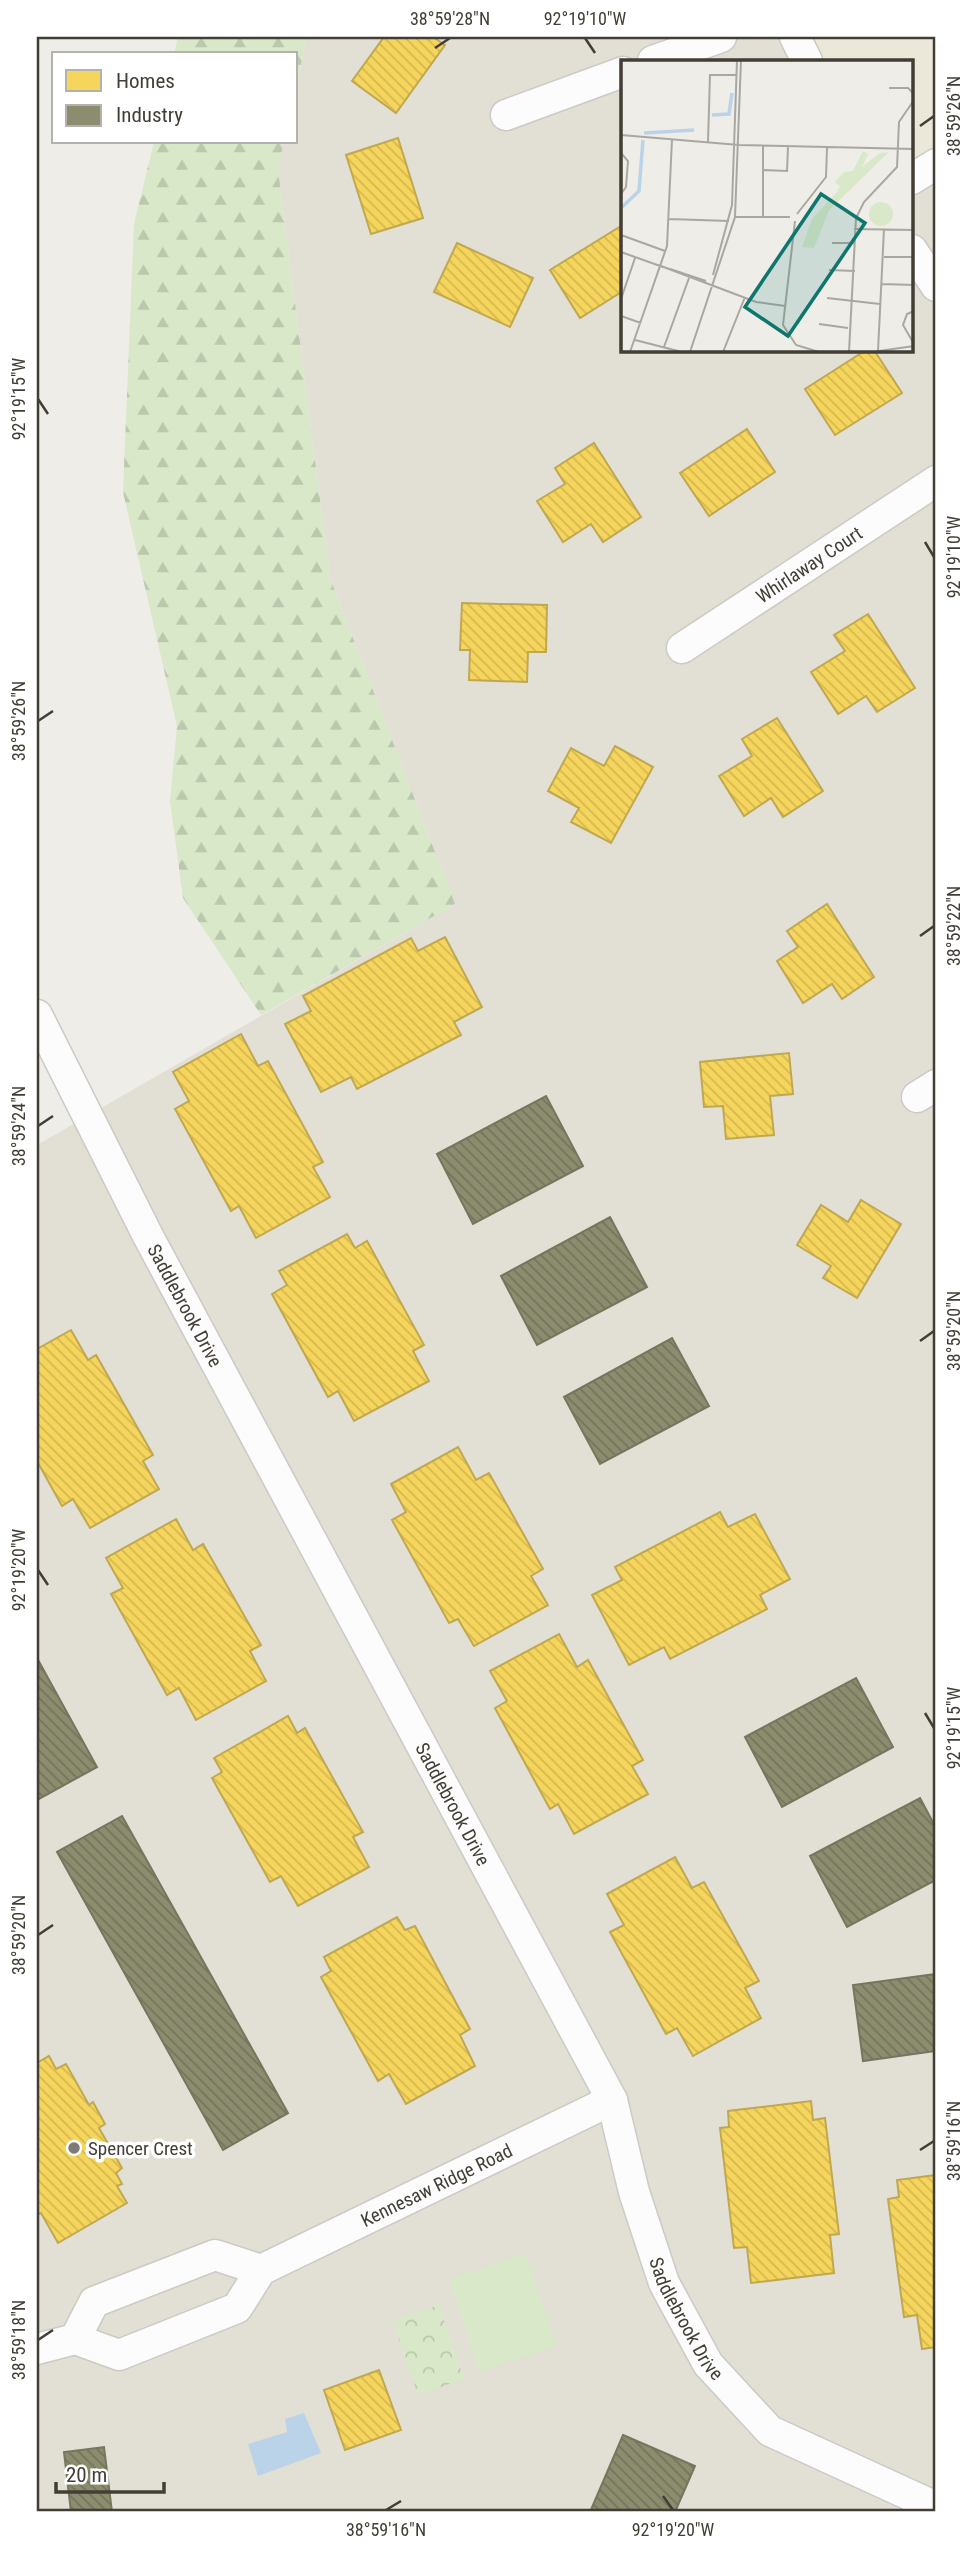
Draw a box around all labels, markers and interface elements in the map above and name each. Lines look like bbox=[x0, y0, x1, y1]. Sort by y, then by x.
text: 38°59'28"N bbox=[410, 8, 490, 29]
text: 92°19'10"W bbox=[544, 8, 627, 29]
legend bbox=[52, 52, 298, 144]
inset map bbox=[621, 60, 914, 352]
text: Homes bbox=[116, 69, 175, 93]
text: 38°59'26"N bbox=[943, 76, 964, 156]
text: Industry bbox=[116, 103, 183, 127]
text: 92°19'15"W bbox=[8, 357, 29, 440]
text: 92°19'10"W bbox=[943, 515, 964, 598]
street label: Whirlaway Court bbox=[752, 522, 867, 608]
text: 38°59'26"N bbox=[8, 681, 29, 761]
text: 38°59'22"N bbox=[943, 886, 964, 966]
text: 38°59'24"N bbox=[8, 1086, 29, 1166]
street label: Saddlebrook Drive bbox=[142, 1240, 227, 1371]
text: 38°59'20"N bbox=[943, 1291, 964, 1371]
text: 92°19'20"W bbox=[8, 1528, 29, 1611]
text: 92°19'15"W bbox=[943, 1686, 964, 1769]
street label: Saddlebrook Drive bbox=[410, 1739, 495, 1870]
text: 38°59'20"N bbox=[8, 1895, 29, 1975]
text: 38°59'16"N bbox=[943, 2101, 964, 2181]
place label: Spencer Crest bbox=[88, 2137, 193, 2160]
street label: Kennesaw Ridge Road bbox=[357, 2139, 516, 2232]
marker: Spencer Crest bbox=[66, 2140, 82, 2156]
street label: Saddlebrook Drive bbox=[644, 2254, 728, 2385]
text: 38°59'18"N bbox=[8, 2300, 29, 2380]
scale bar bbox=[56, 2451, 164, 2495]
text: 20 m bbox=[66, 2463, 107, 2487]
text: 38°59'16"N bbox=[346, 2519, 426, 2540]
text: 92°19'20"W bbox=[632, 2519, 715, 2540]

